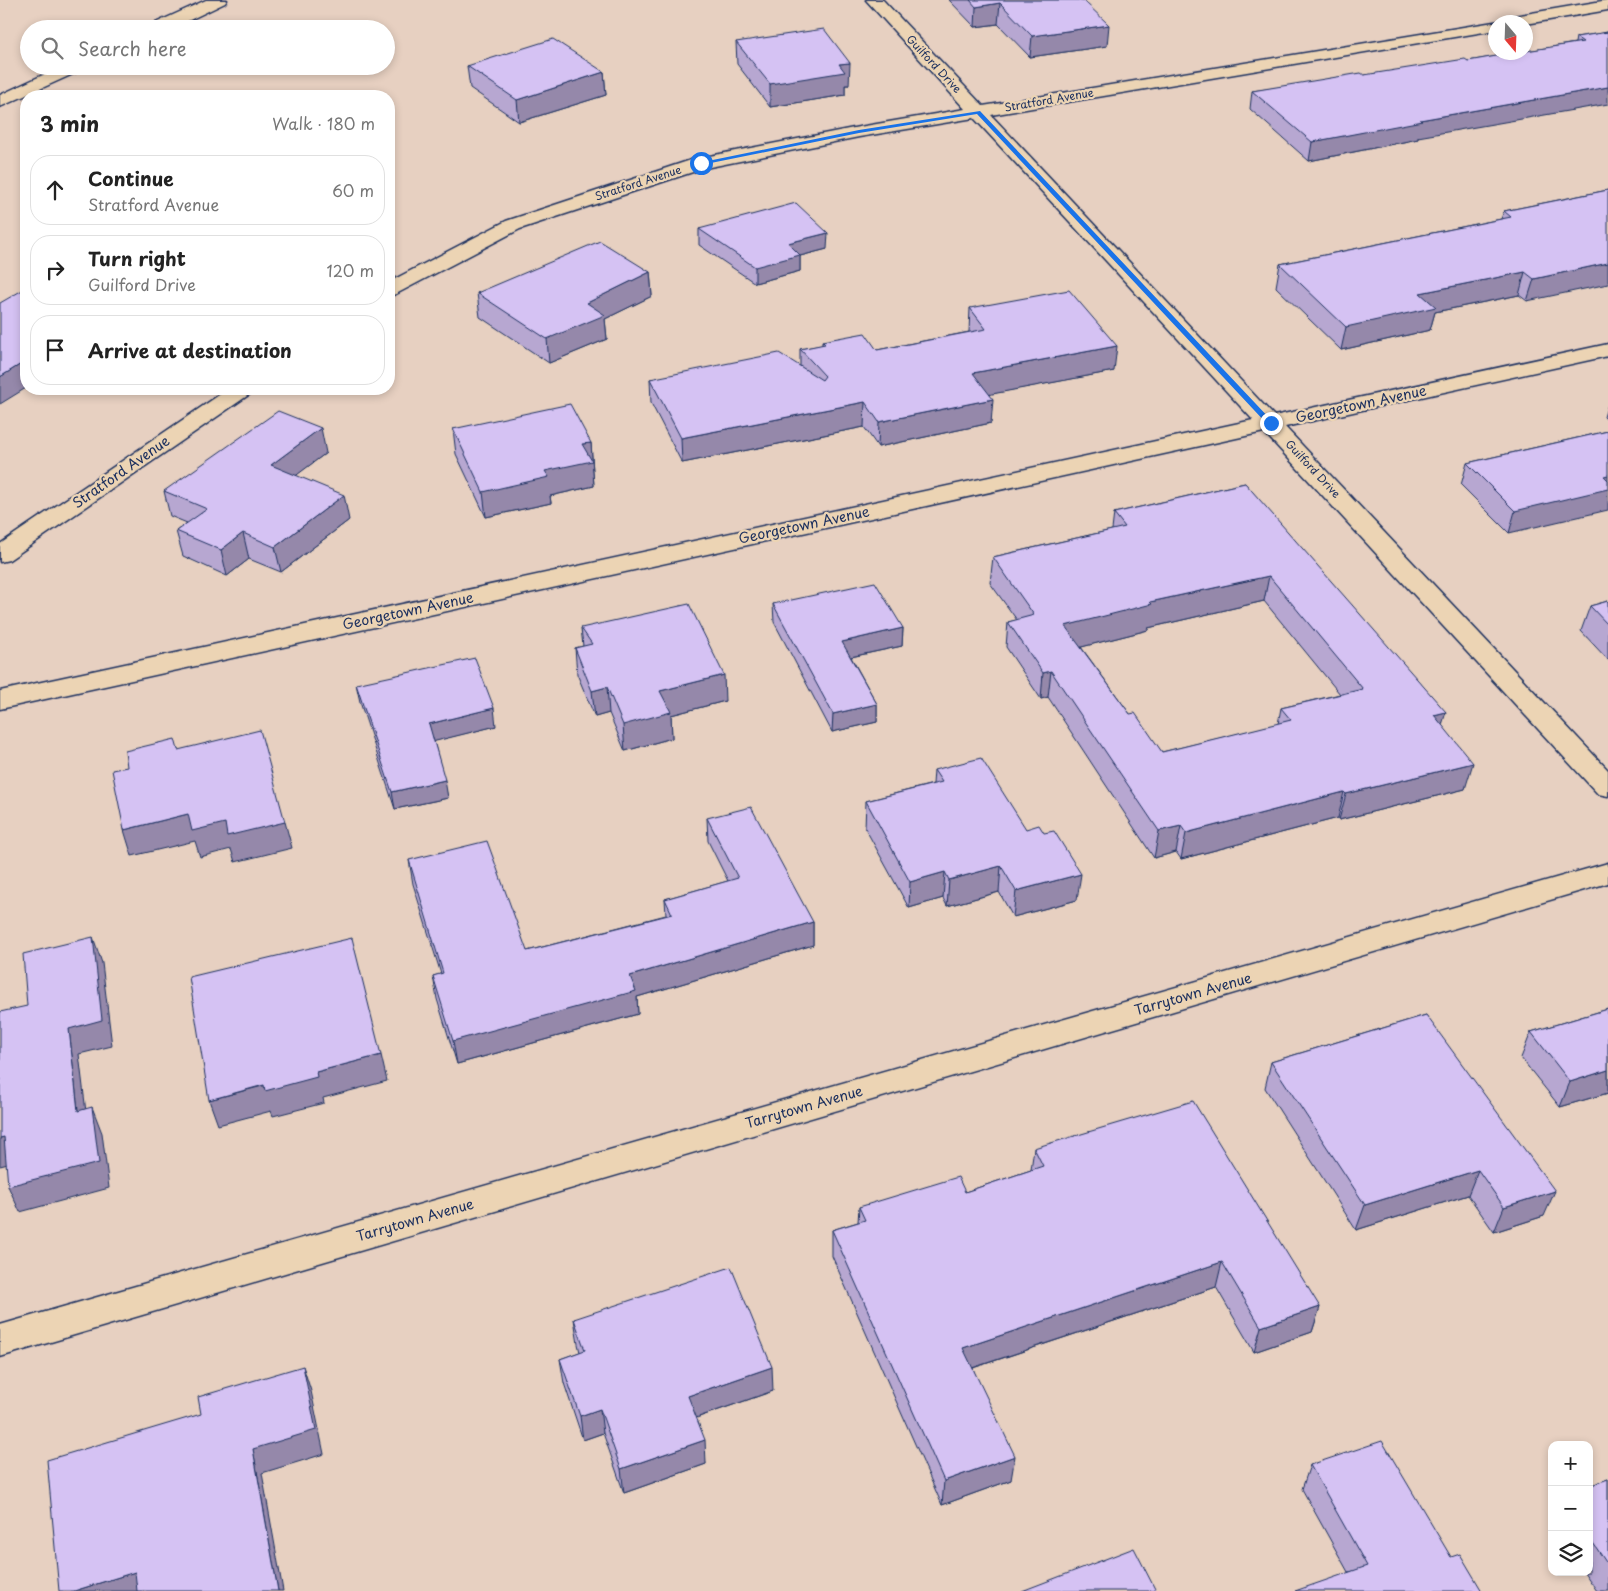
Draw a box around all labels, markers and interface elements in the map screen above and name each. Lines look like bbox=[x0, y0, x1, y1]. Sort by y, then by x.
north arrow bbox=[1488, 15, 1533, 60]
search box bbox=[20, 20, 395, 75]
street label: Guilford Drive bbox=[903, 31, 966, 97]
icon: search bbox=[38, 34, 66, 62]
text: Search here bbox=[78, 34, 187, 62]
street label: Stratford Avenue bbox=[1003, 83, 1095, 116]
text: 3 min bbox=[40, 107, 99, 139]
text: Walk · 180 m bbox=[272, 111, 375, 135]
route start bbox=[690, 152, 713, 175]
street label: Stratford Avenue bbox=[592, 161, 683, 205]
text: Continue bbox=[88, 164, 174, 192]
icon: ahead bbox=[41, 176, 69, 204]
text: 60 m bbox=[332, 178, 374, 202]
text: Stratford Avenue bbox=[88, 192, 219, 216]
text: Turn right bbox=[88, 244, 186, 272]
icon: right bbox=[41, 256, 69, 284]
text: 120 m bbox=[327, 258, 374, 282]
text: Guilford Drive bbox=[88, 272, 196, 296]
icon: arrive bbox=[41, 336, 69, 364]
text: Arrive at destination bbox=[88, 336, 292, 364]
street label: Georgetown Avenue bbox=[1293, 379, 1429, 428]
route end bbox=[1260, 412, 1283, 435]
street label: Stratford Avenue bbox=[68, 430, 174, 513]
street label: Guilford Drive bbox=[1282, 436, 1345, 502]
street label: Georgetown Avenue bbox=[736, 500, 872, 549]
street label: Georgetown Avenue bbox=[340, 586, 476, 635]
street label: Tarrytown Avenue bbox=[1132, 967, 1254, 1020]
street label: Tarrytown Avenue bbox=[743, 1080, 865, 1133]
street label: Tarrytown Avenue bbox=[354, 1193, 476, 1246]
map controls bbox=[1548, 1441, 1593, 1576]
button: + bbox=[1548, 1441, 1593, 1486]
button: − bbox=[1548, 1486, 1593, 1531]
button: layers bbox=[1548, 1531, 1593, 1576]

